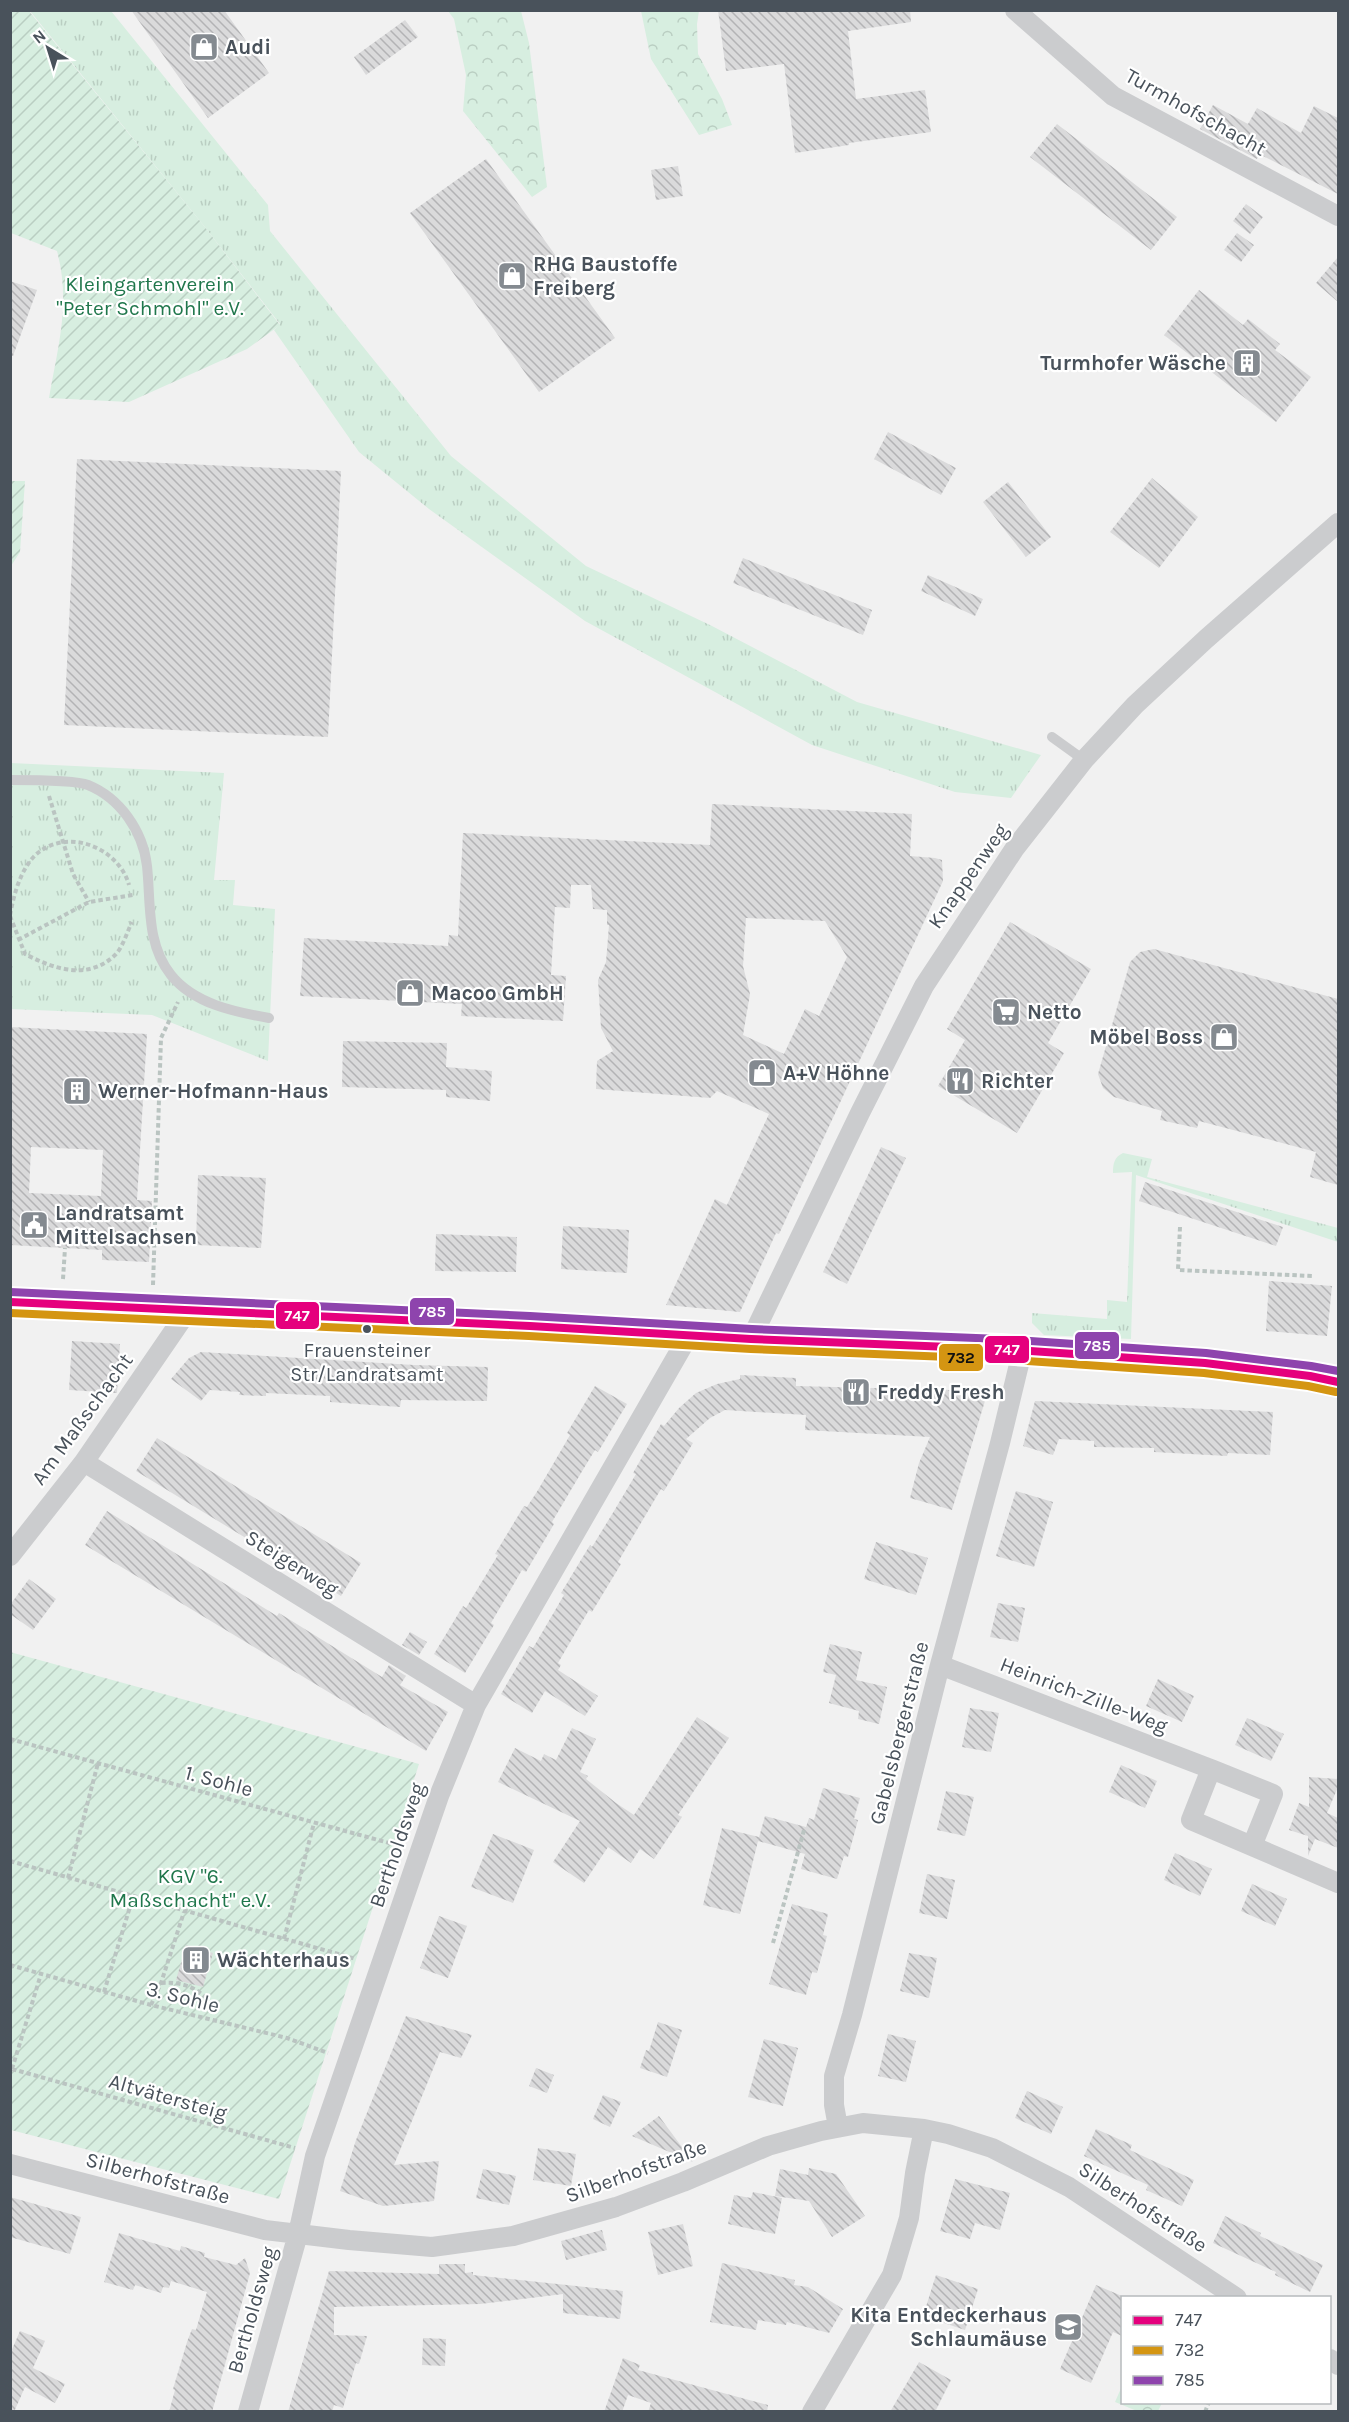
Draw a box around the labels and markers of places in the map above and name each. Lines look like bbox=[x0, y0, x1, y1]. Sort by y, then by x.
shop icon: Audi bbox=[188, 31, 220, 63]
place label: Audi bbox=[225, 35, 271, 59]
place label: RHG Baustoffe Freiberg bbox=[533, 252, 678, 300]
shop icon: RHG Baustoffe Freiberg bbox=[496, 260, 528, 292]
building icon: Turmhofer Wäsche bbox=[1231, 347, 1263, 379]
place label: Turmhofer Wäsche bbox=[1040, 351, 1226, 375]
shop icon: Macoo GmbH bbox=[394, 977, 426, 1009]
place label: Macoo GmbH bbox=[431, 981, 564, 1005]
supermarket icon: Netto bbox=[990, 996, 1022, 1028]
place label: Netto bbox=[1027, 1000, 1082, 1024]
shop icon: Möbel Boss bbox=[1208, 1021, 1240, 1053]
place label: Möbel Boss bbox=[1089, 1025, 1203, 1049]
shop icon: A+V Höhne bbox=[746, 1057, 778, 1089]
place label: A+V Höhne bbox=[783, 1061, 889, 1085]
restaurant icon: Richter bbox=[944, 1065, 976, 1097]
place label: Richter bbox=[981, 1069, 1054, 1093]
building icon: Werner-Hofmann-Haus bbox=[61, 1075, 93, 1107]
place label: Werner-Hofmann-Haus bbox=[98, 1079, 329, 1103]
place label: Landratsamt Mittelsachsen bbox=[55, 1201, 197, 1249]
public building icon: Landratsamt Mittelsachsen bbox=[18, 1209, 50, 1241]
marker: Frauensteiner Str/Landratsamt bbox=[361, 1323, 373, 1335]
place label: Frauensteiner Str/Landratsamt bbox=[290, 1339, 444, 1386]
restaurant icon: Freddy Fresh bbox=[840, 1376, 872, 1408]
place label: Freddy Fresh bbox=[877, 1380, 1005, 1404]
building icon: Wächterhaus bbox=[180, 1944, 212, 1976]
place label: Wächterhaus bbox=[217, 1948, 350, 1972]
place label: Kita Entdeckerhaus Schlaumäuse bbox=[850, 2303, 1047, 2351]
school or university icon: Kita Entdeckerhaus Schlaumäuse bbox=[1052, 2311, 1084, 2343]

